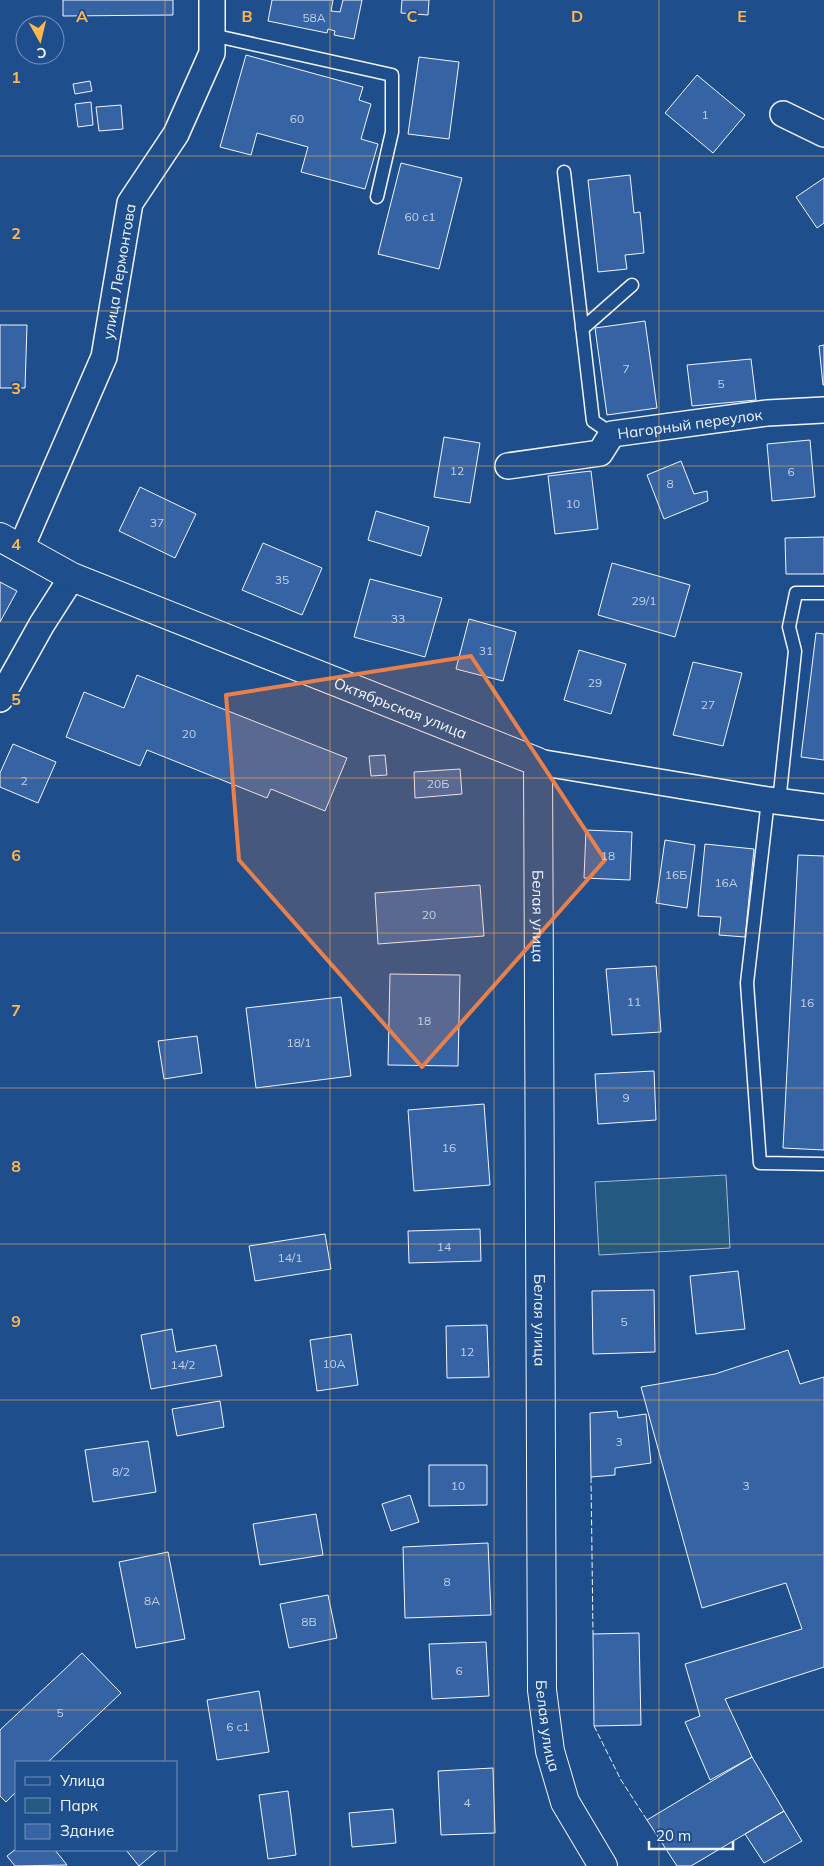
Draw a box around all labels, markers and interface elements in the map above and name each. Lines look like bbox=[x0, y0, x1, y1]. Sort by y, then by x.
text: A bbox=[76, 6, 88, 26]
text: B bbox=[241, 6, 253, 26]
text: C bbox=[407, 6, 418, 26]
text: D bbox=[571, 6, 583, 26]
text: E bbox=[737, 6, 747, 26]
house number: 58А bbox=[302, 10, 326, 25]
north arrow bbox=[15, 15, 65, 65]
text: С bbox=[36, 43, 48, 62]
text: 1 bbox=[11, 67, 21, 87]
house number: 1 bbox=[701, 107, 709, 122]
house number: 60 bbox=[290, 111, 304, 126]
street label: улица Лермонтова bbox=[98, 202, 139, 341]
house number: 60 с1 bbox=[405, 209, 435, 224]
text: 2 bbox=[11, 223, 21, 243]
house number: 7 bbox=[622, 361, 630, 376]
house number: 5 bbox=[717, 376, 725, 391]
text: 3 bbox=[11, 378, 21, 398]
street label: Нагорный переулок bbox=[616, 404, 764, 443]
house number: 12 bbox=[450, 463, 464, 478]
house number: 6 bbox=[787, 464, 795, 479]
house number: 8 bbox=[666, 476, 674, 491]
house number: 10 bbox=[566, 496, 580, 511]
house number: 37 bbox=[150, 515, 164, 530]
text: 4 bbox=[11, 534, 21, 554]
house number: 35 bbox=[275, 572, 289, 587]
house number: 29/1 bbox=[631, 593, 657, 608]
house number: 33 bbox=[391, 611, 405, 626]
house number: 31 bbox=[479, 643, 493, 658]
street label: Октябрьская улица bbox=[331, 673, 470, 742]
house number: 29 bbox=[588, 675, 602, 690]
text: 5 bbox=[11, 689, 21, 709]
house number: 27 bbox=[701, 697, 715, 712]
house number: 20 bbox=[182, 726, 196, 741]
house number: 2 bbox=[20, 773, 28, 788]
house number: 20Б bbox=[427, 776, 449, 791]
text: 6 bbox=[11, 845, 21, 865]
house number: 18 bbox=[601, 848, 615, 863]
house number: 16Б bbox=[665, 867, 687, 882]
street label: Белая улица bbox=[529, 870, 548, 962]
house number: 16А bbox=[714, 875, 738, 890]
house number: 20 bbox=[422, 907, 436, 922]
house number: 11 bbox=[627, 994, 641, 1009]
house number: 16 bbox=[800, 995, 814, 1010]
text: 7 bbox=[11, 1000, 21, 1020]
house number: 18 bbox=[417, 1013, 431, 1028]
house number: 18/1 bbox=[286, 1035, 312, 1050]
house number: 9 bbox=[622, 1090, 630, 1105]
house number: 16 bbox=[442, 1140, 456, 1155]
text: 8 bbox=[11, 1156, 21, 1176]
house number: 14 bbox=[437, 1239, 451, 1254]
house number: 14/1 bbox=[277, 1250, 303, 1265]
street label: Белая улица bbox=[531, 1274, 550, 1366]
text: 9 bbox=[11, 1311, 21, 1331]
house number: 5 bbox=[620, 1314, 628, 1329]
house number: 12 bbox=[460, 1344, 474, 1359]
house number: 10А bbox=[322, 1356, 346, 1371]
house number: 14/2 bbox=[170, 1357, 196, 1372]
house number: 3 bbox=[615, 1434, 623, 1449]
house number: 8/2 bbox=[112, 1464, 130, 1479]
house number: 10 bbox=[451, 1478, 465, 1493]
house number: 3 bbox=[742, 1478, 750, 1493]
house number: 8 bbox=[443, 1574, 451, 1589]
house number: 8А bbox=[144, 1593, 160, 1608]
house number: 8В bbox=[301, 1614, 317, 1629]
house number: 6 bbox=[455, 1663, 463, 1678]
street label: Белая улица bbox=[532, 1680, 565, 1774]
house number: 5 bbox=[56, 1705, 64, 1720]
house number: 6 с1 bbox=[226, 1719, 250, 1734]
legend bbox=[15, 1761, 178, 1851]
text: Улица bbox=[59, 1771, 105, 1790]
house number: 4 bbox=[463, 1795, 471, 1810]
text: Парк bbox=[60, 1796, 99, 1815]
scale bar bbox=[649, 1818, 733, 1850]
text: Здание bbox=[60, 1821, 114, 1840]
text: 20 m bbox=[656, 1826, 691, 1845]

